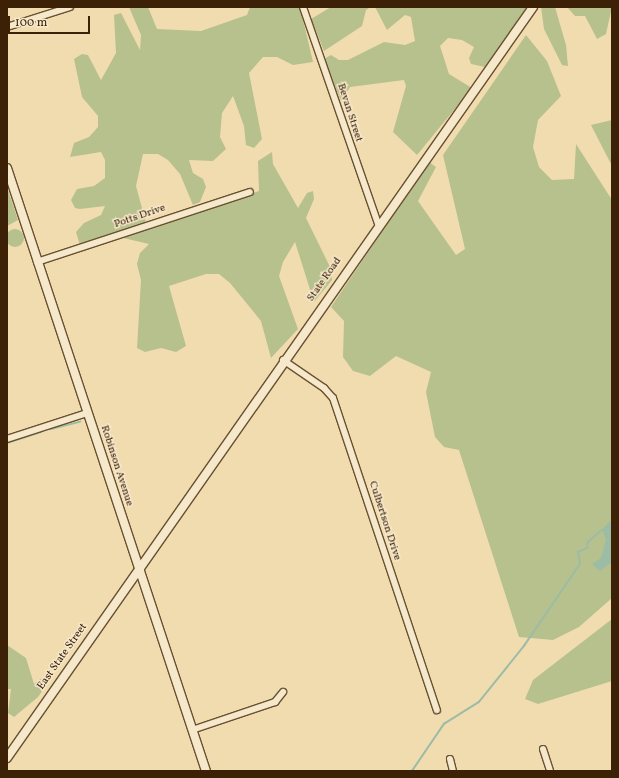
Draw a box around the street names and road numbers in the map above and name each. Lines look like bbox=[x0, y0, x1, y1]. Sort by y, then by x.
street label: Bevan Street bbox=[333, 82, 365, 144]
street label: Potts Drive bbox=[113, 202, 167, 232]
street label: State Road bbox=[305, 255, 345, 305]
street label: Robinson Avenue bbox=[97, 424, 135, 508]
street label: Culbertson Drive bbox=[365, 480, 403, 562]
street label: East State Street bbox=[35, 621, 91, 693]

